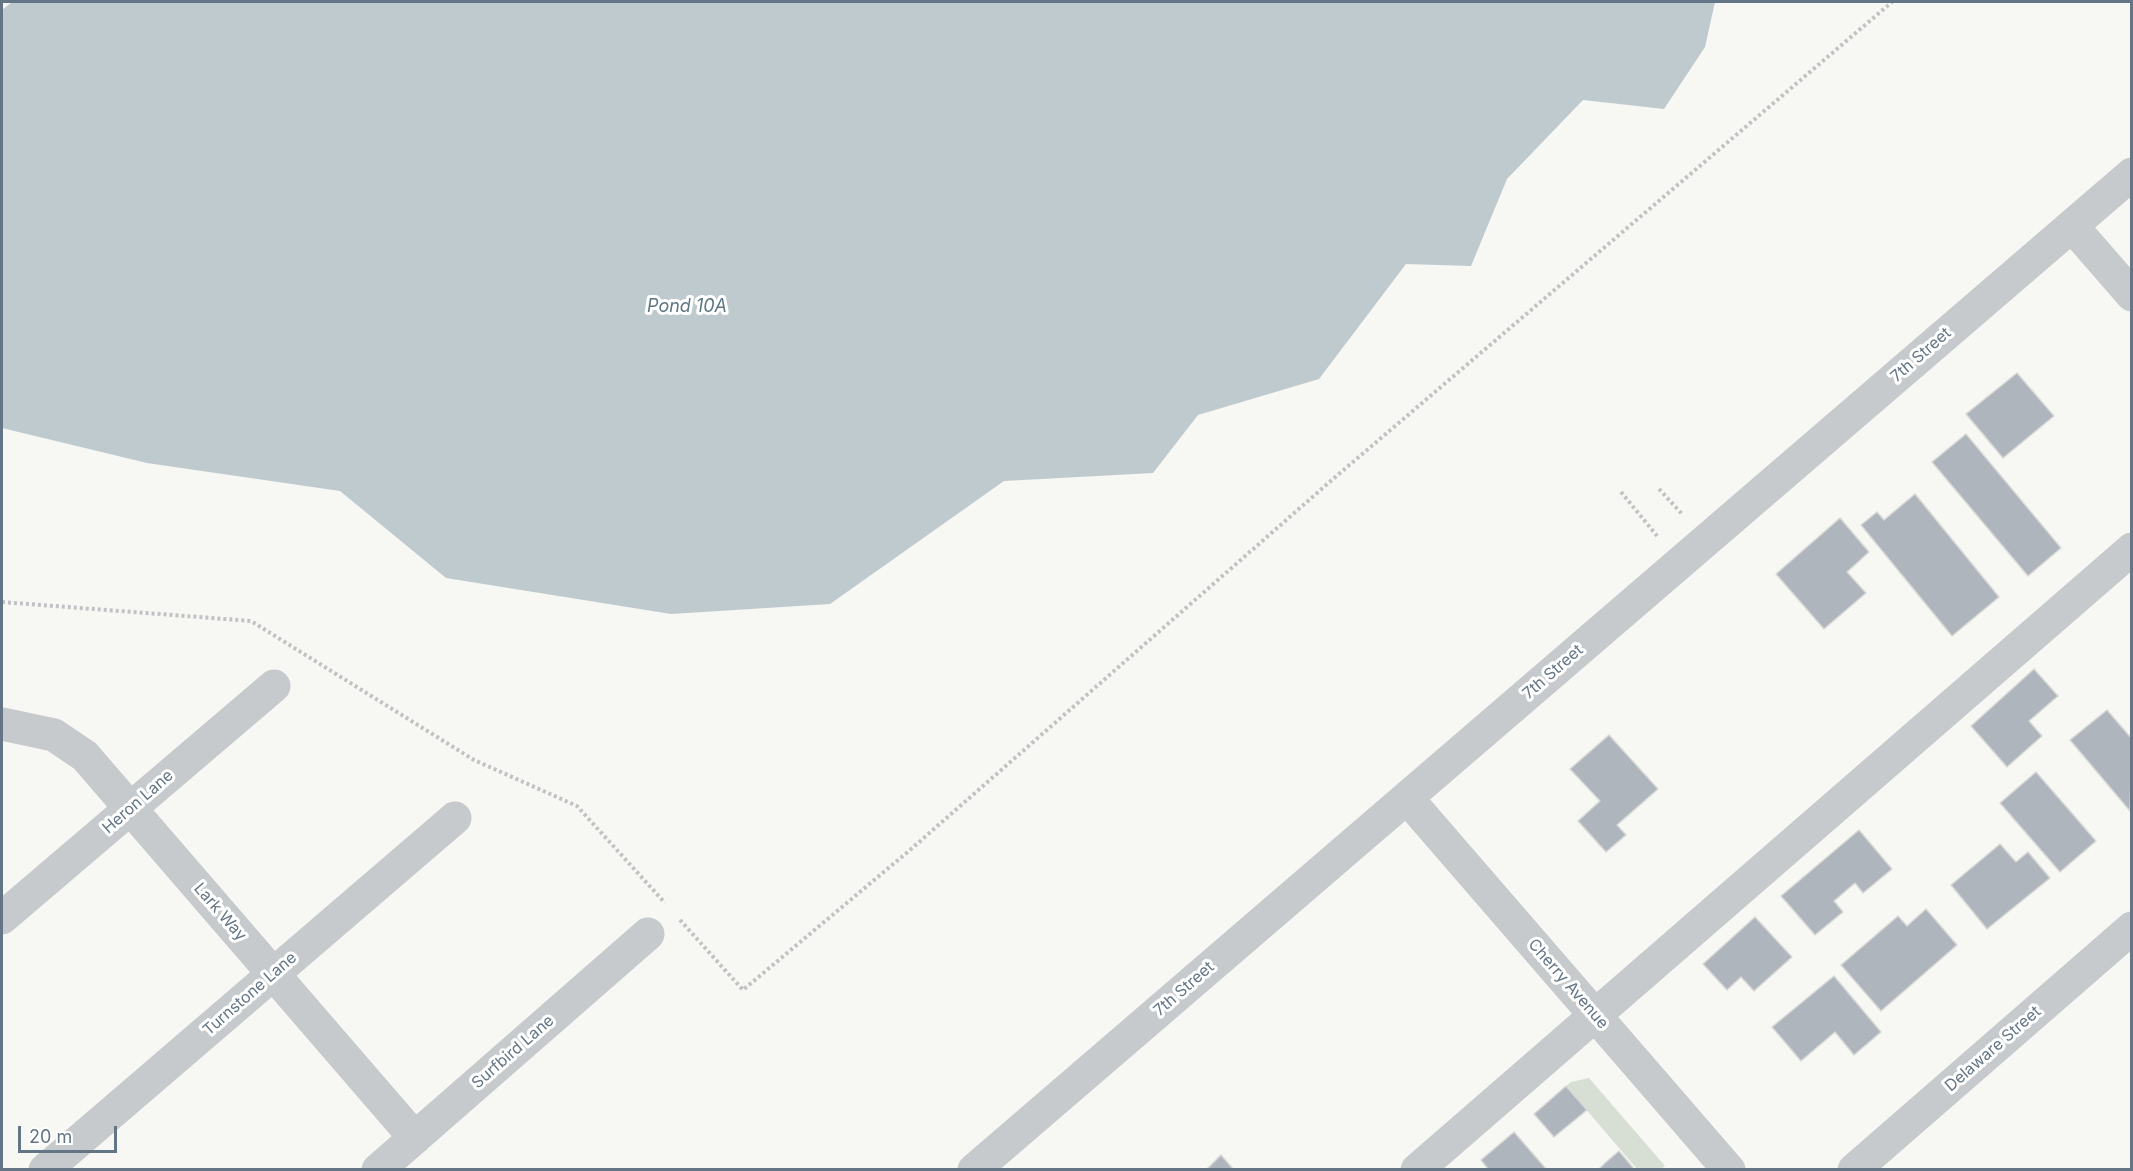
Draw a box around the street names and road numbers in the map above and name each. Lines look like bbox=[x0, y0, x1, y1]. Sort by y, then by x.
street label: 7th Street bbox=[1887, 324, 1955, 386]
street label: 7th Street bbox=[1519, 641, 1587, 703]
street label: Heron Lane bbox=[99, 766, 177, 838]
street label: Lark Way bbox=[190, 879, 250, 945]
street label: Cherry Avenue bbox=[1524, 935, 1612, 1033]
street label: Turnstone Lane bbox=[199, 948, 301, 1040]
street label: 7th Street bbox=[1150, 958, 1218, 1020]
street label: Delaware Street bbox=[1941, 1002, 2045, 1096]
street label: Surfbird Lane bbox=[468, 1011, 558, 1093]

